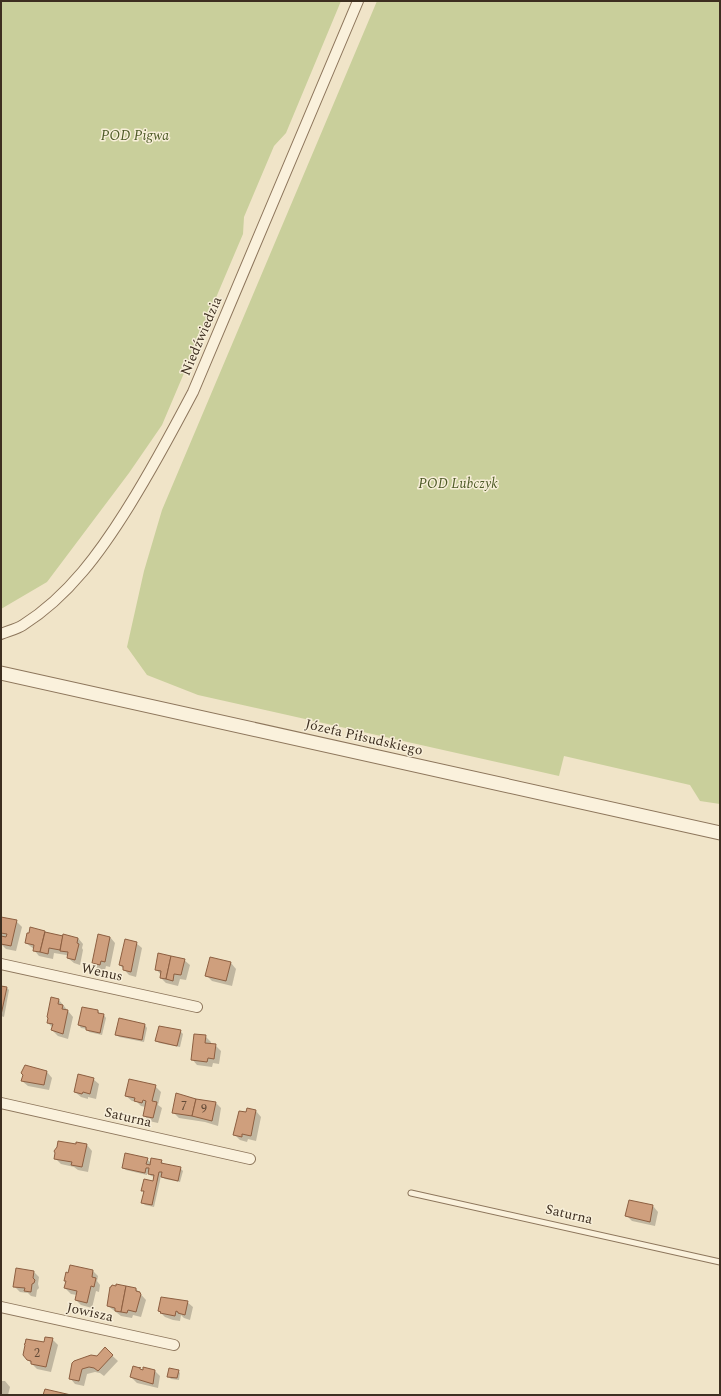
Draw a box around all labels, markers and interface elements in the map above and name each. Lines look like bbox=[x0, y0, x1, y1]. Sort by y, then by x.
park label: POD Pigwa bbox=[101, 125, 169, 146]
street label: Niedźwiedzia bbox=[175, 293, 227, 379]
park label: POD Lubczyk bbox=[418, 473, 498, 494]
street label: Józefa Piłsudskiego bbox=[303, 713, 425, 761]
street label: Wenus bbox=[79, 957, 125, 987]
house number: 7 bbox=[181, 1097, 187, 1116]
house number: 9 bbox=[201, 1100, 207, 1119]
street label: Saturna bbox=[102, 1101, 154, 1133]
street label: Saturna bbox=[543, 1198, 595, 1230]
street label: Jowisza bbox=[65, 1297, 115, 1327]
house number: 2 bbox=[34, 1344, 40, 1363]

